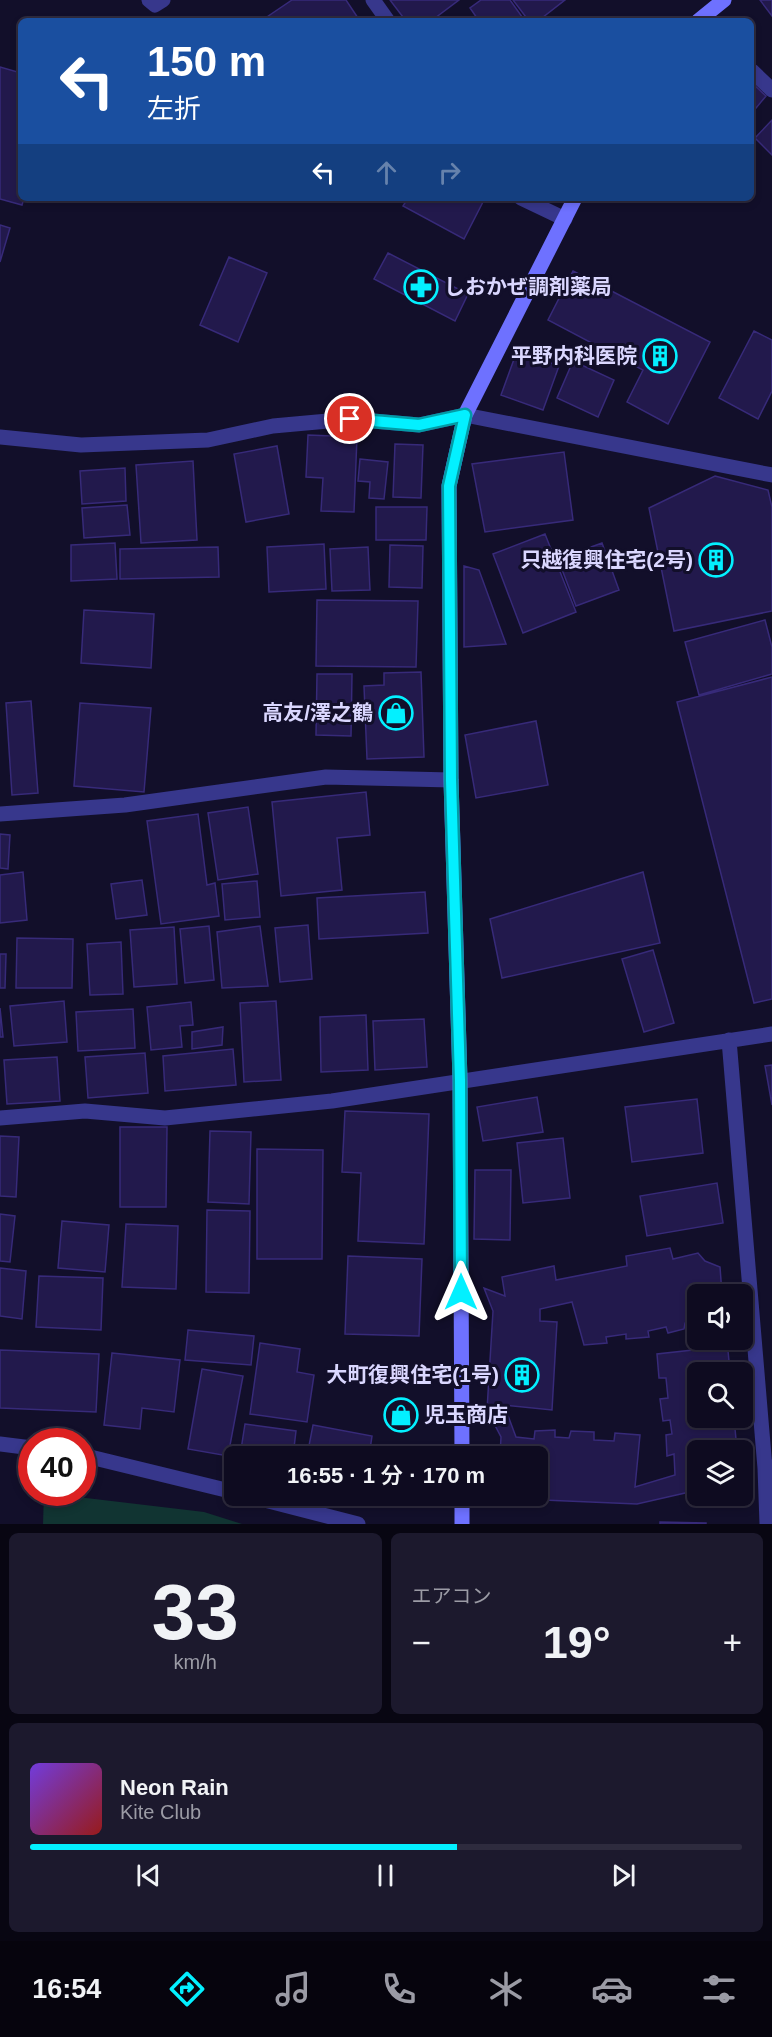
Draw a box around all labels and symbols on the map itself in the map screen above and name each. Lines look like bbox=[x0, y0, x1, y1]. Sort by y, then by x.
pharmacy icon: しおかぜ調剤薬局 bbox=[403, 269, 439, 305]
place label: しおかぜ調剤薬局 bbox=[444, 275, 612, 298]
building icon: 平野内科医院 bbox=[642, 338, 678, 374]
place label: 平野内科医院 bbox=[511, 344, 637, 367]
pin bbox=[324, 393, 375, 444]
building icon: 只越復興住宅(2号) bbox=[698, 542, 734, 578]
place label: 只越復興住宅(2号) bbox=[520, 548, 693, 571]
shop icon: 高友/澤之鶴 bbox=[378, 695, 414, 731]
place label: 高友/澤之鶴 bbox=[262, 701, 373, 724]
position arrow bbox=[429, 1260, 493, 1324]
building icon: 大町復興住宅(1号) bbox=[504, 1357, 540, 1393]
place label: 大町復興住宅(1号) bbox=[326, 1363, 499, 1386]
shop icon: 児玉商店 bbox=[383, 1397, 419, 1433]
place label: 児玉商店 bbox=[424, 1403, 508, 1426]
speed limit sign: 40 bbox=[18, 1428, 96, 1506]

